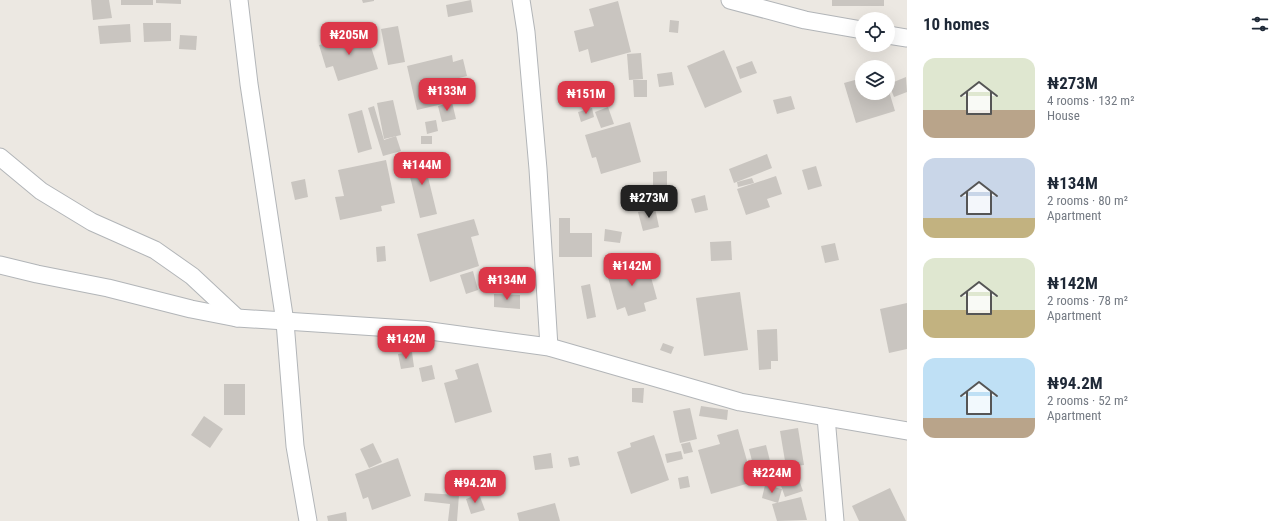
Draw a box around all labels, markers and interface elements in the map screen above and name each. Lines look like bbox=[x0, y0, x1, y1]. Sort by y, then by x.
map controls bbox=[855, 12, 895, 100]
button: locate bbox=[855, 12, 895, 52]
icon: filters bbox=[1249, 13, 1271, 35]
text: 10 homes bbox=[923, 14, 989, 34]
pin: ₦205M bbox=[321, 22, 377, 56]
text: ₦205M bbox=[330, 27, 368, 42]
button: layers bbox=[855, 60, 895, 100]
text: ₦273M bbox=[1047, 73, 1098, 93]
icon: home bbox=[955, 74, 1003, 122]
pin: ₦133M bbox=[419, 78, 475, 112]
pin: ₦151M bbox=[558, 81, 614, 115]
text: ₦133M bbox=[428, 83, 466, 98]
text: ₦151M bbox=[567, 86, 605, 101]
text: 4 rooms · 132 m² bbox=[1047, 93, 1134, 108]
text: House bbox=[1047, 108, 1080, 123]
pin: ₦144M bbox=[394, 152, 450, 186]
text: ₦144M bbox=[403, 157, 441, 172]
text: ₦134M bbox=[1047, 173, 1098, 193]
icon: home bbox=[955, 174, 1003, 222]
pin: ₦273M bbox=[621, 185, 677, 219]
text: ₦273M bbox=[630, 190, 668, 205]
text: 2 rooms · 80 m² bbox=[1047, 193, 1128, 208]
text: Apartment bbox=[1047, 208, 1101, 223]
pin: ₦142M bbox=[604, 253, 660, 287]
text: ₦142M bbox=[613, 258, 651, 273]
pin: ₦134M bbox=[479, 267, 535, 301]
text: ₦134M bbox=[488, 272, 526, 287]
text: ₦142M bbox=[1047, 273, 1098, 293]
icon: home bbox=[955, 274, 1003, 322]
text: 2 rooms · 78 m² bbox=[1047, 293, 1128, 308]
text: Apartment bbox=[1047, 308, 1101, 323]
pin: ₦142M bbox=[378, 326, 434, 360]
text: ₦142M bbox=[387, 331, 425, 346]
text: ₦94.2M bbox=[1047, 373, 1103, 393]
icon: home bbox=[955, 374, 1003, 422]
text: 2 rooms · 52 m² bbox=[1047, 393, 1128, 408]
text: Apartment bbox=[1047, 408, 1101, 423]
pin: ₦224M bbox=[744, 460, 800, 494]
text: ₦224M bbox=[753, 465, 791, 480]
pin: ₦94.2M bbox=[442, 470, 508, 504]
text: ₦94.2M bbox=[454, 475, 496, 490]

